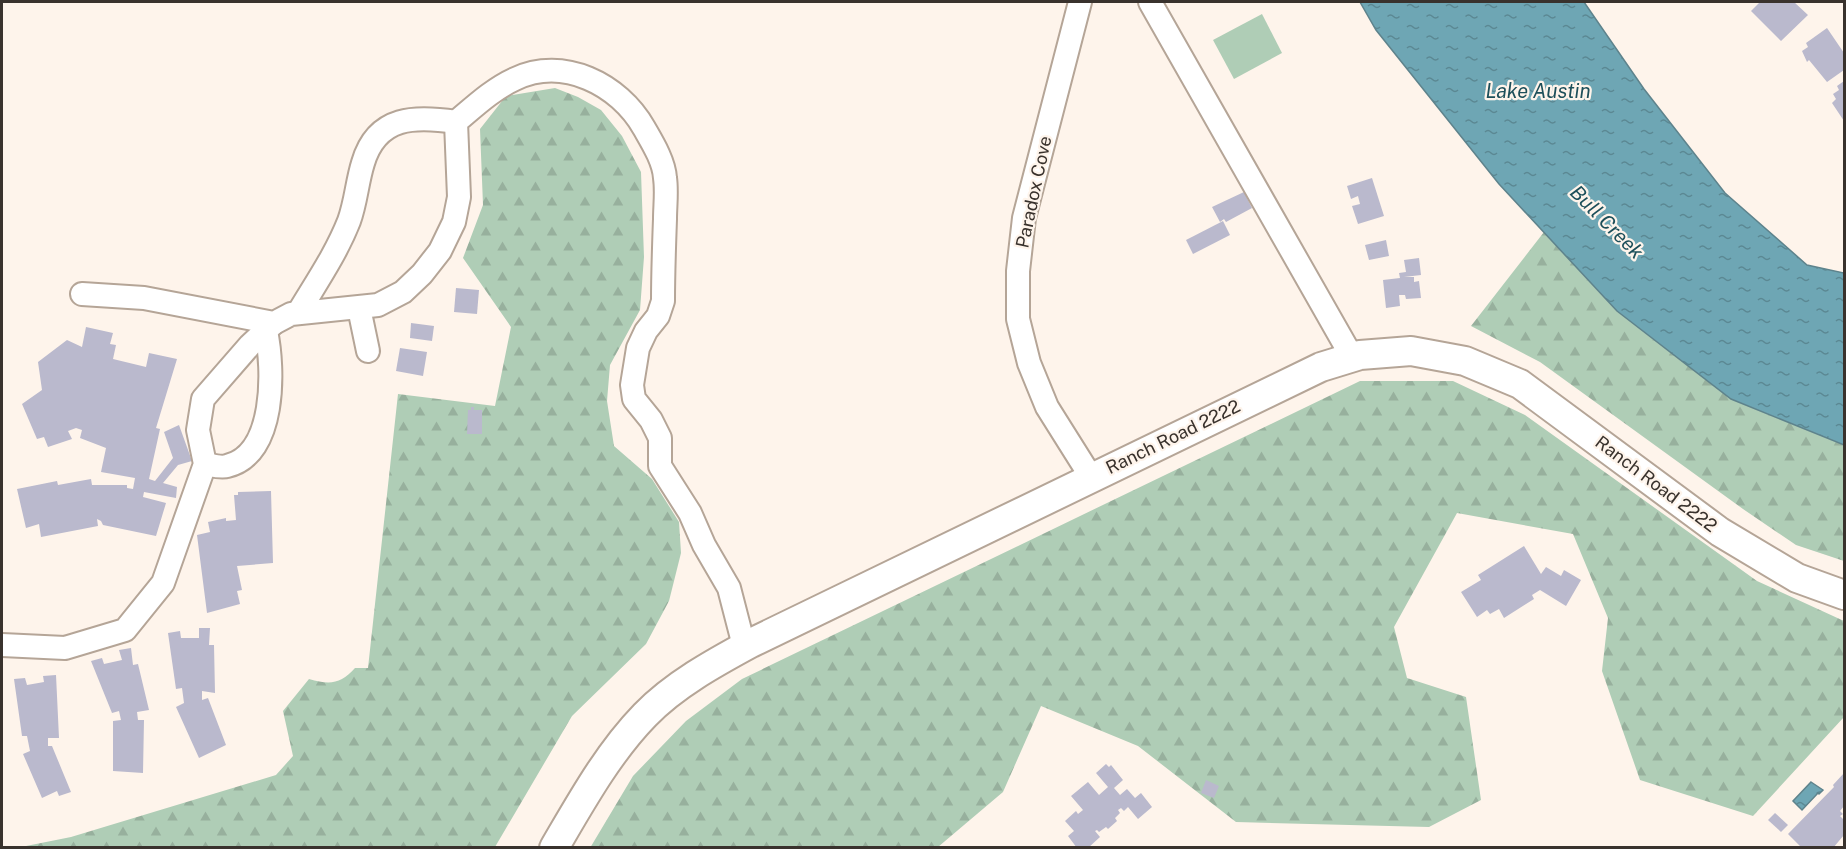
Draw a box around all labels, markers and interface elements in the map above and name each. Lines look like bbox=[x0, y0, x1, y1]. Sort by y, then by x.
water label: Lake Austin bbox=[1485, 79, 1591, 103]
street label: Paradox Cove bbox=[1011, 134, 1056, 250]
water label: Bull Creek bbox=[1565, 180, 1649, 264]
street label: Ranch Road 2222 bbox=[1102, 395, 1243, 478]
street label: Ranch Road 2222 bbox=[1591, 431, 1721, 536]

